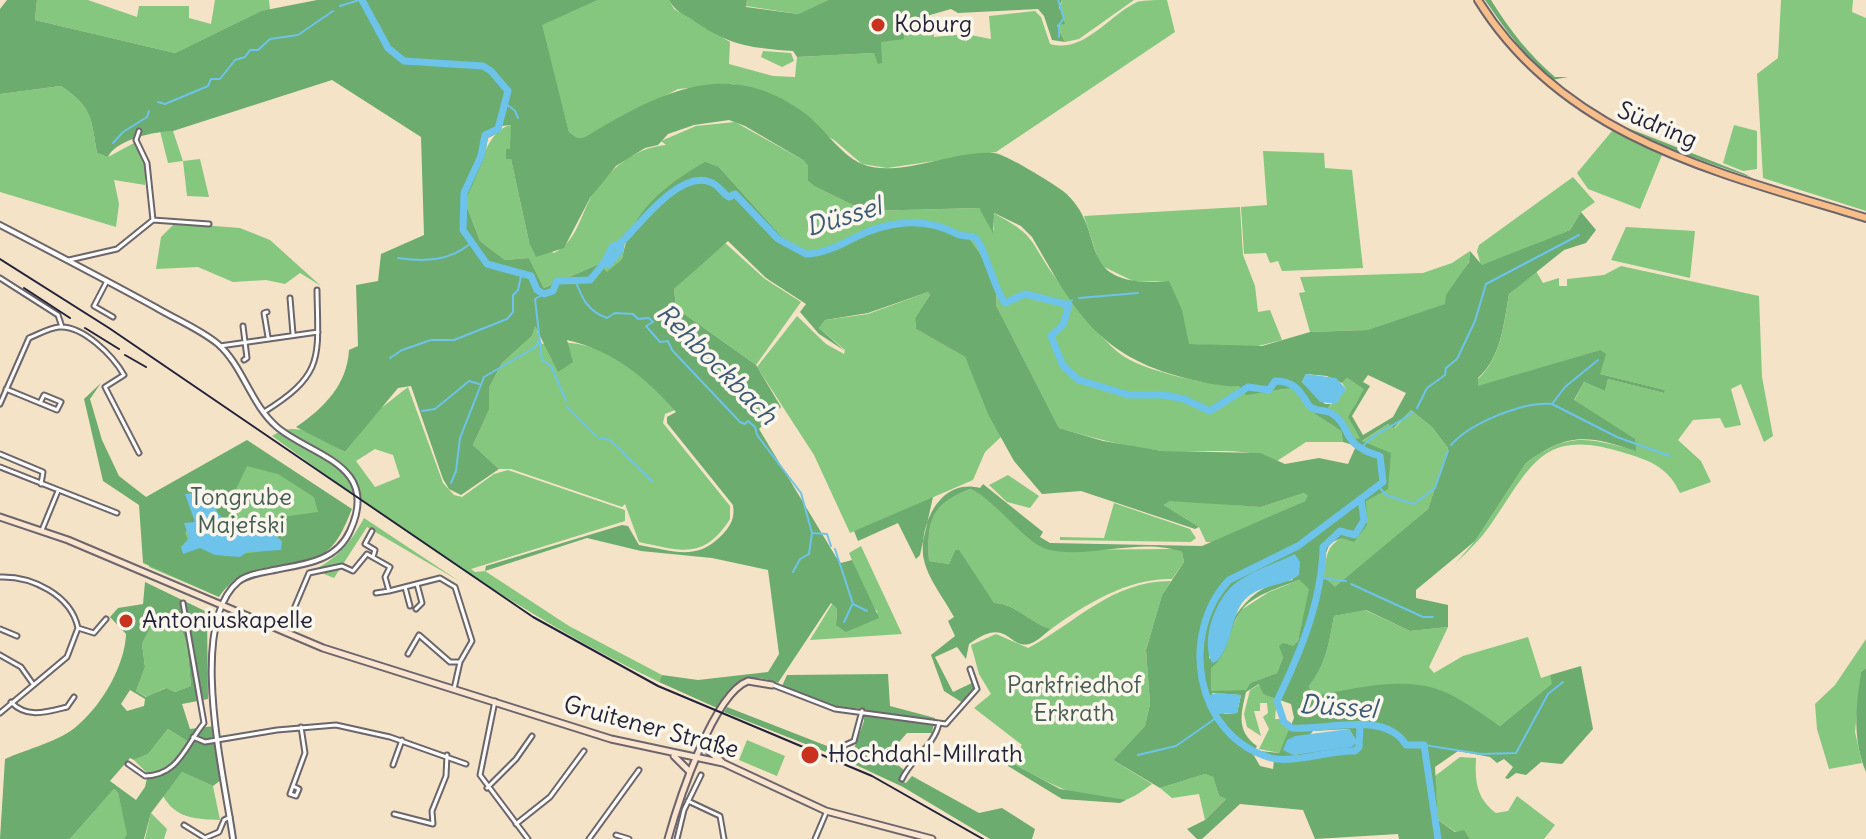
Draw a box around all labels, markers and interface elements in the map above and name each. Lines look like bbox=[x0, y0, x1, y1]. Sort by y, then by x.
place label: Koburg bbox=[894, 11, 972, 39]
marker: Koburg bbox=[869, 16, 887, 34]
street label: Südring bbox=[1613, 96, 1701, 156]
water label: Düssel bbox=[803, 192, 885, 244]
water label: Rehbockbach bbox=[649, 298, 783, 432]
park label: Tongrube Majefski bbox=[190, 484, 292, 540]
place label: Antoniuskapelle bbox=[142, 607, 313, 635]
marker: Antoniuskapelle bbox=[117, 612, 135, 630]
park label: Parkfriedhof Erkrath bbox=[1007, 672, 1141, 728]
water label: Düssel bbox=[1298, 690, 1378, 726]
street label: Gruitener Straße bbox=[560, 691, 742, 765]
place label: Hochdahl-Millrath bbox=[828, 741, 1023, 769]
marker: Hochdahl-Millrath bbox=[799, 744, 821, 766]

